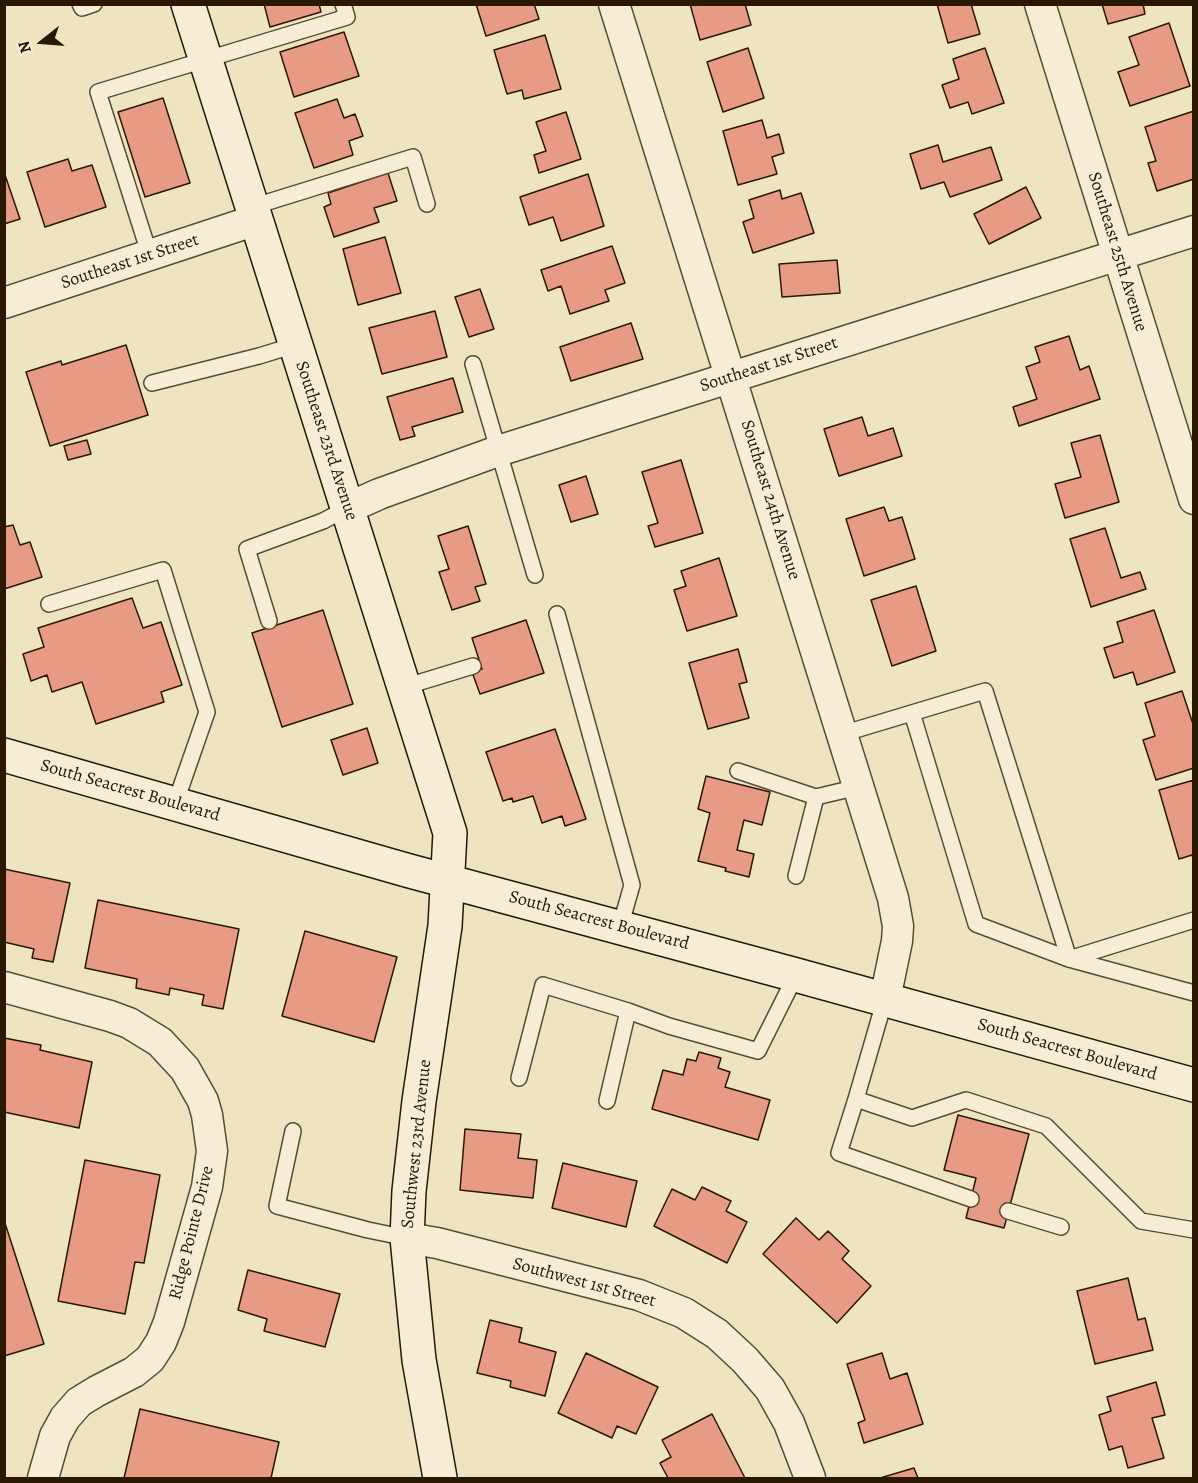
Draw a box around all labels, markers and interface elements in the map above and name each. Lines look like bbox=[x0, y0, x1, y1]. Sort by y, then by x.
north arrow bbox=[12, 12, 72, 72]
text: N bbox=[13, 38, 37, 56]
street label: Southeast 25th Avenue bbox=[1082, 170, 1152, 334]
street label: Southeast 1st Street bbox=[58, 230, 202, 294]
street label: Southeast 1st Street bbox=[697, 333, 841, 397]
street label: Southeast 23rd Avenue bbox=[290, 359, 362, 523]
street label: Southeast 24th Avenue bbox=[735, 417, 805, 583]
street label: South Seacrest Boulevard bbox=[38, 755, 222, 827]
street label: South Seacrest Boulevard bbox=[506, 886, 692, 956]
street label: South Seacrest Boulevard bbox=[975, 1014, 1159, 1086]
street label: Southwest 23rd Avenue bbox=[397, 1058, 437, 1230]
street label: Ridge Pointe Drive bbox=[165, 1164, 219, 1302]
street label: Southwest 1st Street bbox=[510, 1253, 658, 1313]

